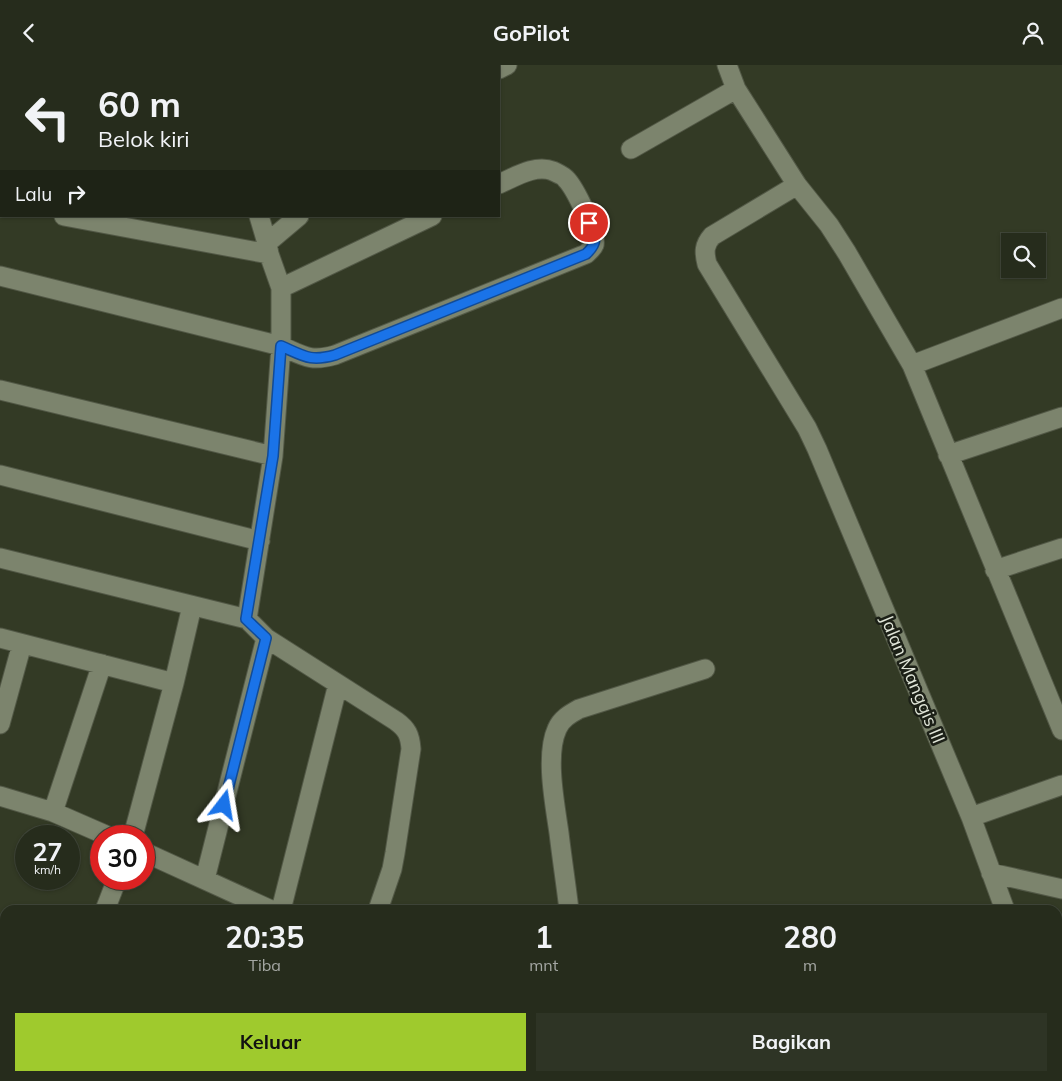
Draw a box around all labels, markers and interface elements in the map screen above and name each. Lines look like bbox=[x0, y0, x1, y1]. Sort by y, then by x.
icon: back bbox=[15, 19, 43, 47]
text: GoPilot bbox=[493, 19, 569, 47]
icon: person bbox=[1019, 19, 1047, 47]
text: 60 m bbox=[98, 82, 181, 126]
icon: left bbox=[15, 85, 80, 150]
text: Belok kiri bbox=[98, 125, 190, 153]
icon: right bbox=[62, 180, 90, 208]
text: Lalu bbox=[15, 182, 52, 206]
pin bbox=[568, 202, 610, 244]
icon: arrive bbox=[575, 209, 603, 237]
map controls bbox=[1001, 233, 1046, 278]
button: search bbox=[1001, 233, 1046, 278]
street label: Jalan Manggis III bbox=[876, 611, 950, 747]
position arrow bbox=[197, 778, 249, 830]
speed limit sign: 30 bbox=[90, 825, 155, 890]
text: 27 bbox=[32, 836, 63, 867]
text: km/h bbox=[34, 862, 61, 877]
text: 20:35 bbox=[225, 918, 304, 956]
text: 1 bbox=[535, 918, 553, 956]
text: 280 bbox=[783, 918, 837, 956]
text: Tiba bbox=[248, 955, 281, 975]
text: mnt bbox=[529, 955, 558, 975]
text: m bbox=[803, 955, 817, 975]
button: Keluar bbox=[15, 1013, 526, 1071]
button: Bagikan bbox=[536, 1013, 1047, 1071]

